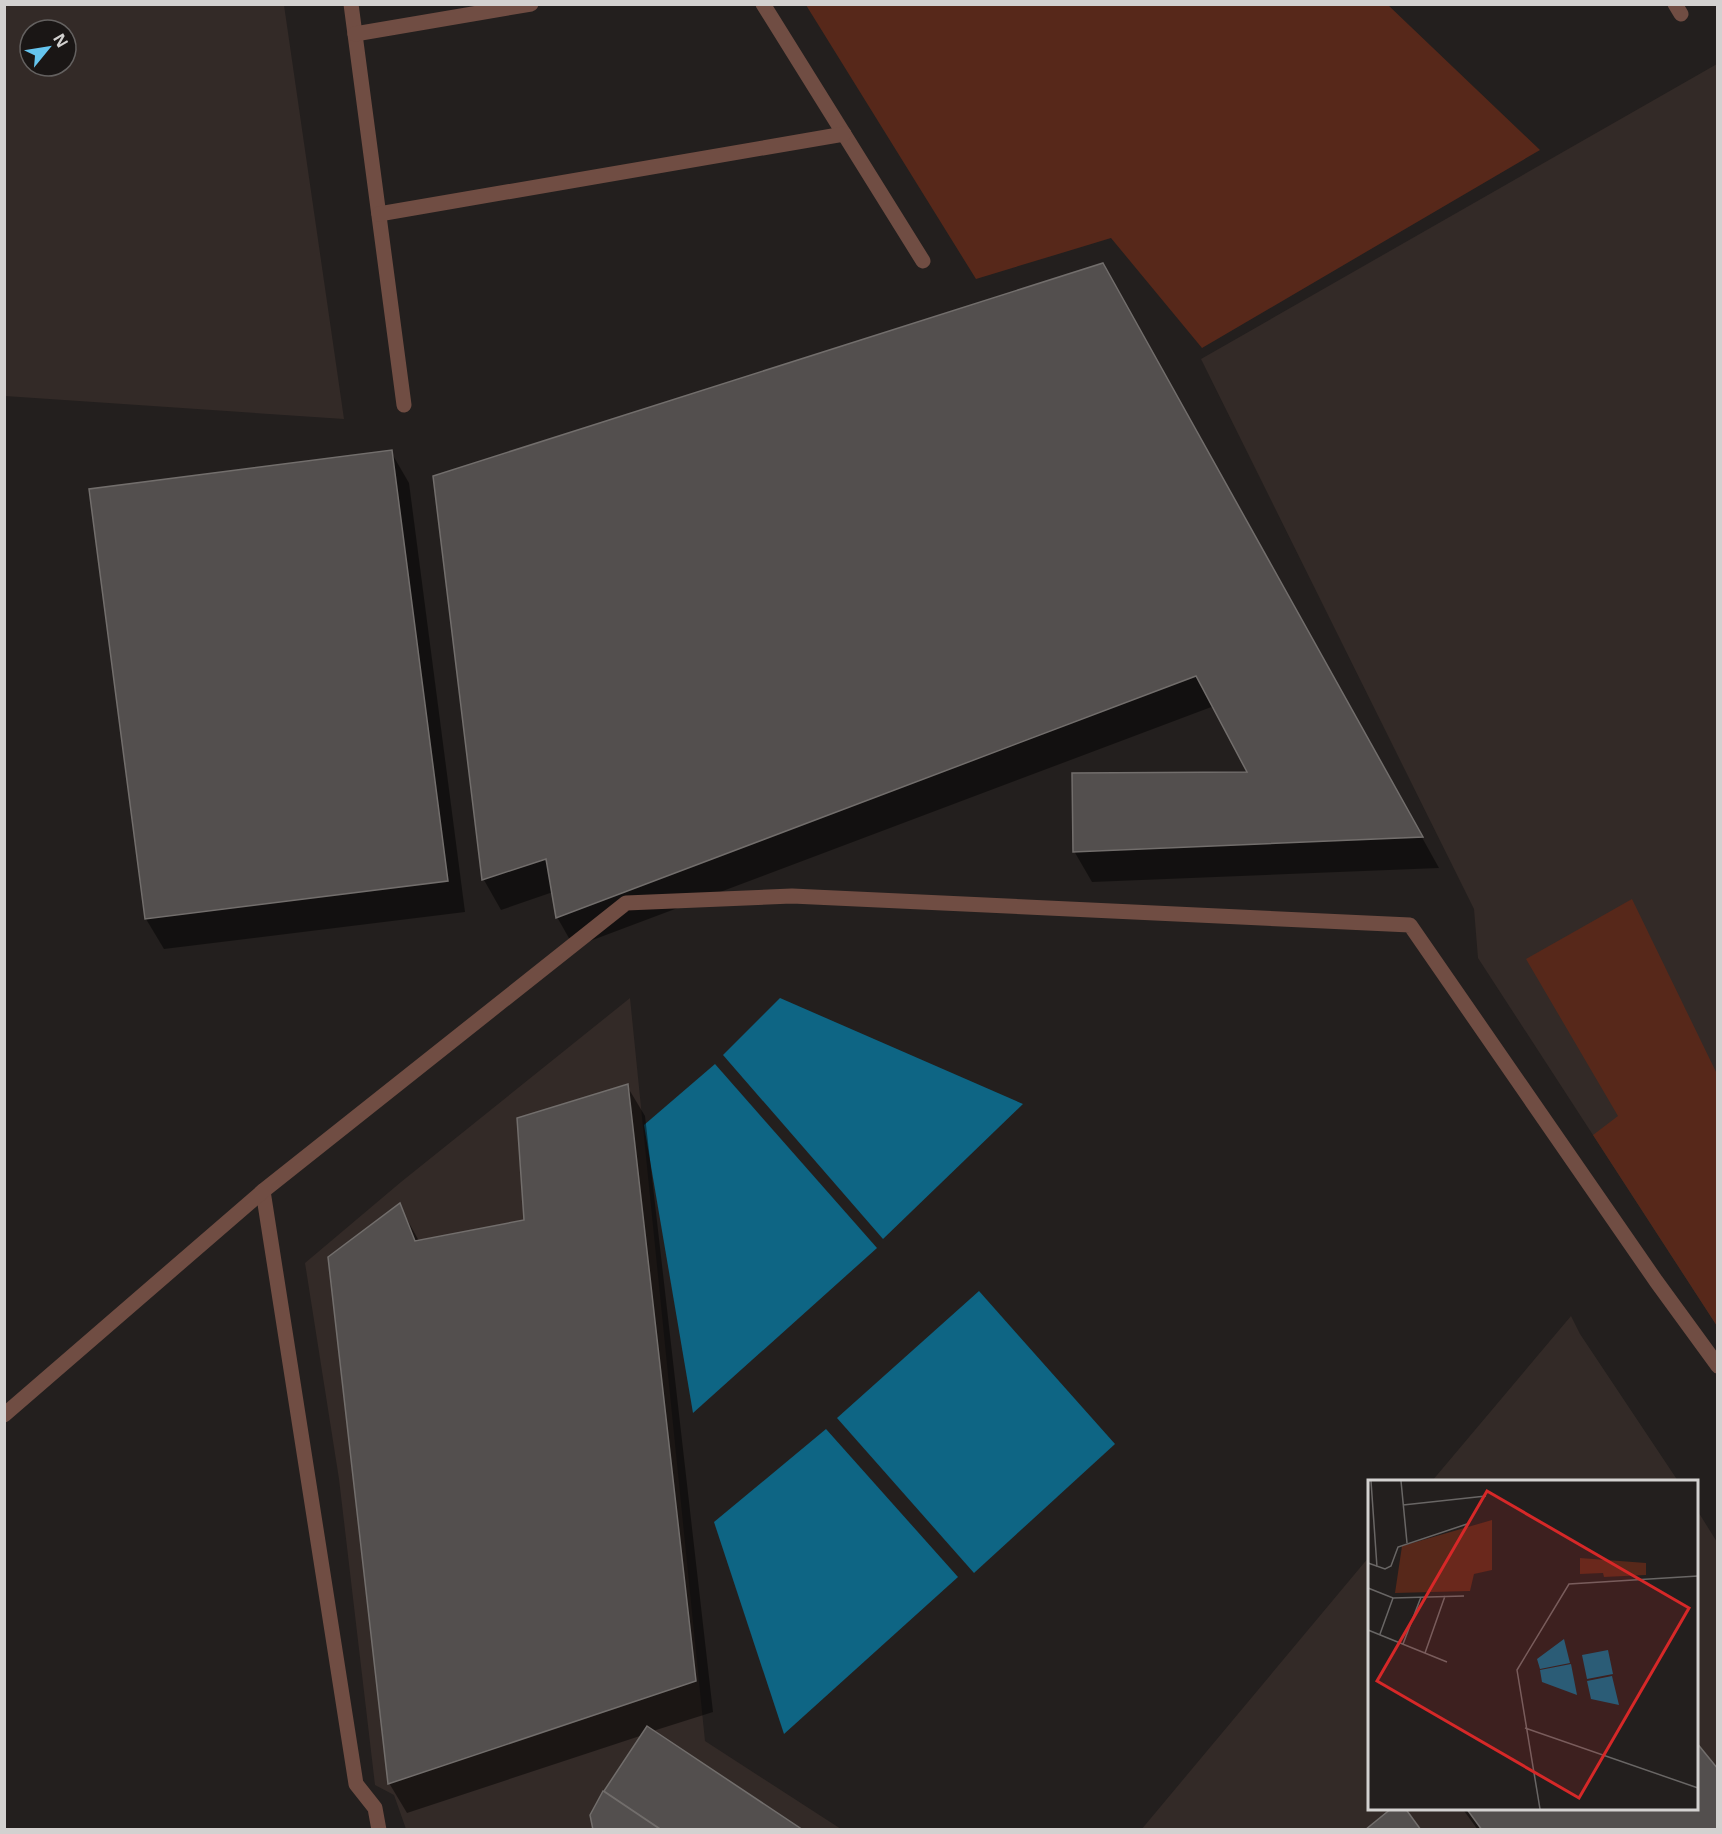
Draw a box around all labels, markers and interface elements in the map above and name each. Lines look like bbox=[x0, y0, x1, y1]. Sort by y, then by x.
north arrow bbox=[18, 18, 78, 78]
text: N bbox=[48, 29, 74, 52]
inset map bbox=[1368, 1480, 1698, 1810]

